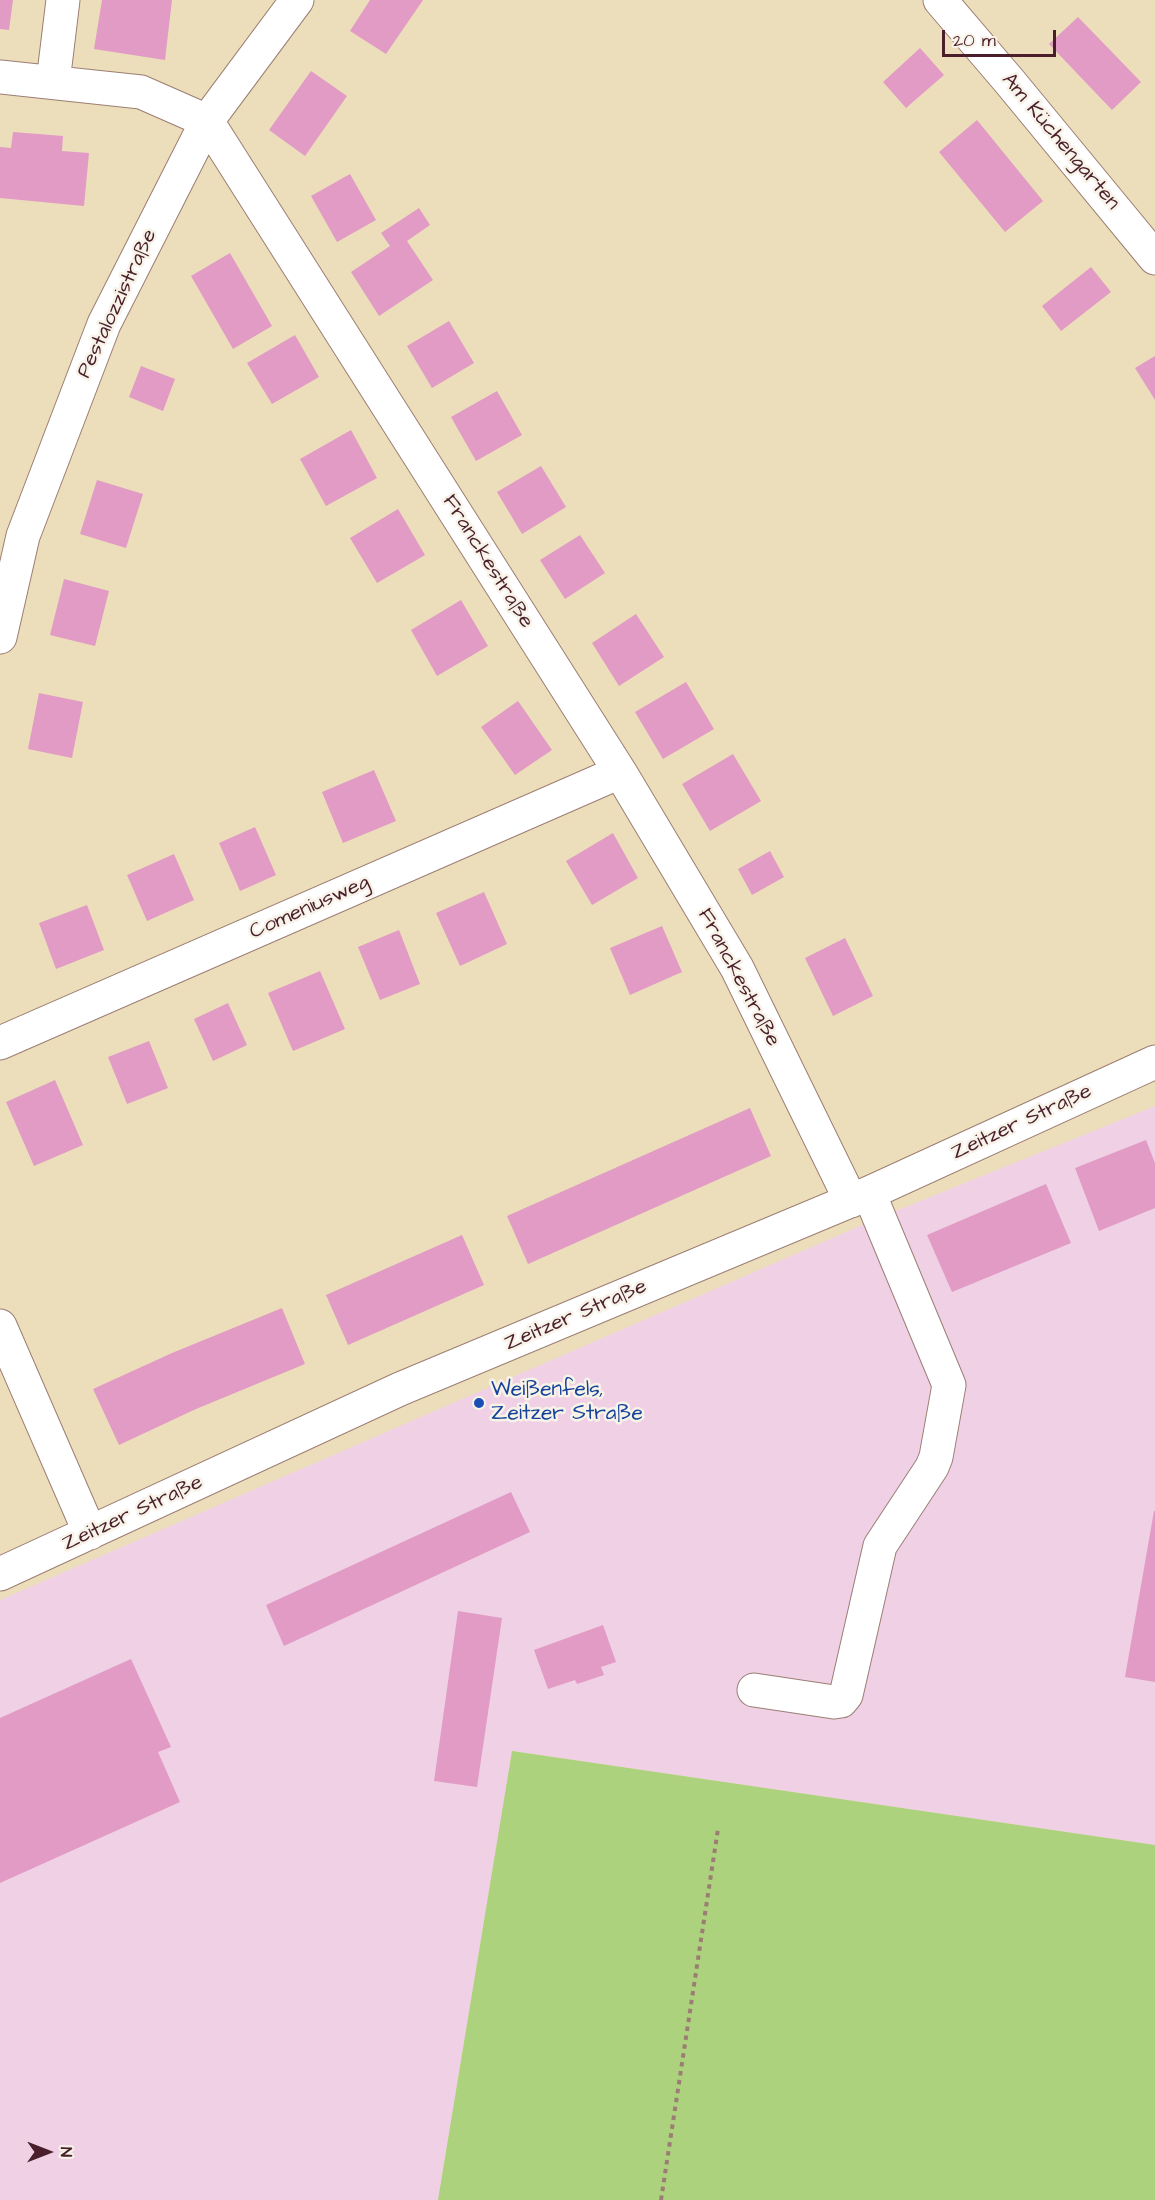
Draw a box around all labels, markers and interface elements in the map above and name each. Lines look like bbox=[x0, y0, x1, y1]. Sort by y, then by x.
scale bar bbox=[945, 18, 1059, 56]
text: 20 m bbox=[953, 28, 996, 53]
street label: Am Küchengarten bbox=[996, 69, 1124, 215]
street label: Pestalozzistraße bbox=[73, 226, 163, 382]
street label: Franckestraße bbox=[436, 491, 538, 633]
street label: Comeniusweg bbox=[246, 870, 374, 946]
street label: Franckestraße bbox=[691, 905, 785, 1051]
street label: Zeitzer Straße bbox=[948, 1080, 1096, 1166]
street label: Zeitzer Straße bbox=[501, 1275, 651, 1357]
place label: Weißenfels, Zeitzer Straße bbox=[491, 1378, 643, 1428]
marker: Weißenfels, Zeitzer Straße bbox=[472, 1396, 486, 1410]
street label: Zeitzer Straße bbox=[59, 1471, 207, 1557]
north arrow bbox=[18, 2122, 78, 2182]
text: N bbox=[55, 2147, 77, 2157]

